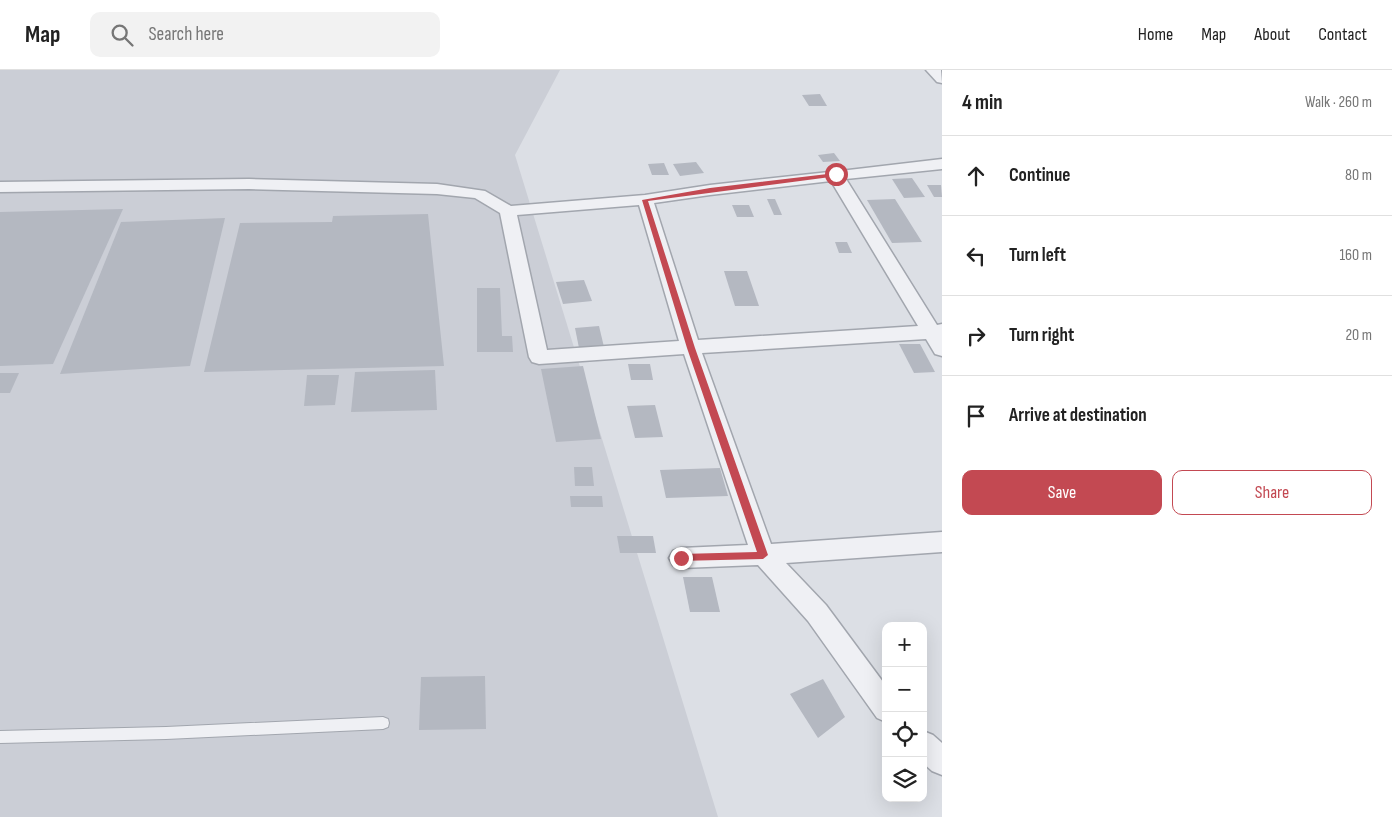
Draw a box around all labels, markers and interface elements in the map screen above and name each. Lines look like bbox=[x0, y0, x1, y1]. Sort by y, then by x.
search box bbox=[90, 12, 440, 57]
text: Map bbox=[25, 20, 60, 49]
icon: search bbox=[108, 21, 136, 49]
text: Search here bbox=[148, 23, 224, 46]
text: Home bbox=[1138, 24, 1173, 45]
text: Map bbox=[1201, 24, 1226, 45]
text: About bbox=[1254, 24, 1290, 45]
text: Contact bbox=[1318, 24, 1367, 45]
text: 4 min bbox=[962, 90, 1003, 115]
text: Walk · 260 m bbox=[1305, 93, 1372, 112]
icon: ahead bbox=[962, 162, 990, 190]
route start bbox=[825, 163, 848, 186]
text: Continue bbox=[1009, 164, 1070, 187]
text: 80 m bbox=[1345, 166, 1372, 185]
icon: left bbox=[962, 242, 990, 270]
text: Turn left bbox=[1009, 244, 1066, 267]
text: 160 m bbox=[1339, 246, 1372, 265]
icon: right bbox=[962, 322, 990, 350]
text: Turn right bbox=[1009, 324, 1074, 347]
text: 20 m bbox=[1345, 326, 1372, 345]
icon: arrive bbox=[962, 402, 990, 430]
text: Arrive at destination bbox=[1009, 404, 1147, 427]
button: Save bbox=[962, 470, 1162, 515]
button: Share bbox=[1172, 470, 1372, 515]
route end bbox=[670, 547, 693, 570]
map controls bbox=[882, 622, 927, 802]
button: + bbox=[882, 622, 927, 667]
button: − bbox=[882, 667, 927, 712]
button: locate bbox=[882, 712, 927, 757]
button: layers bbox=[882, 757, 927, 802]

